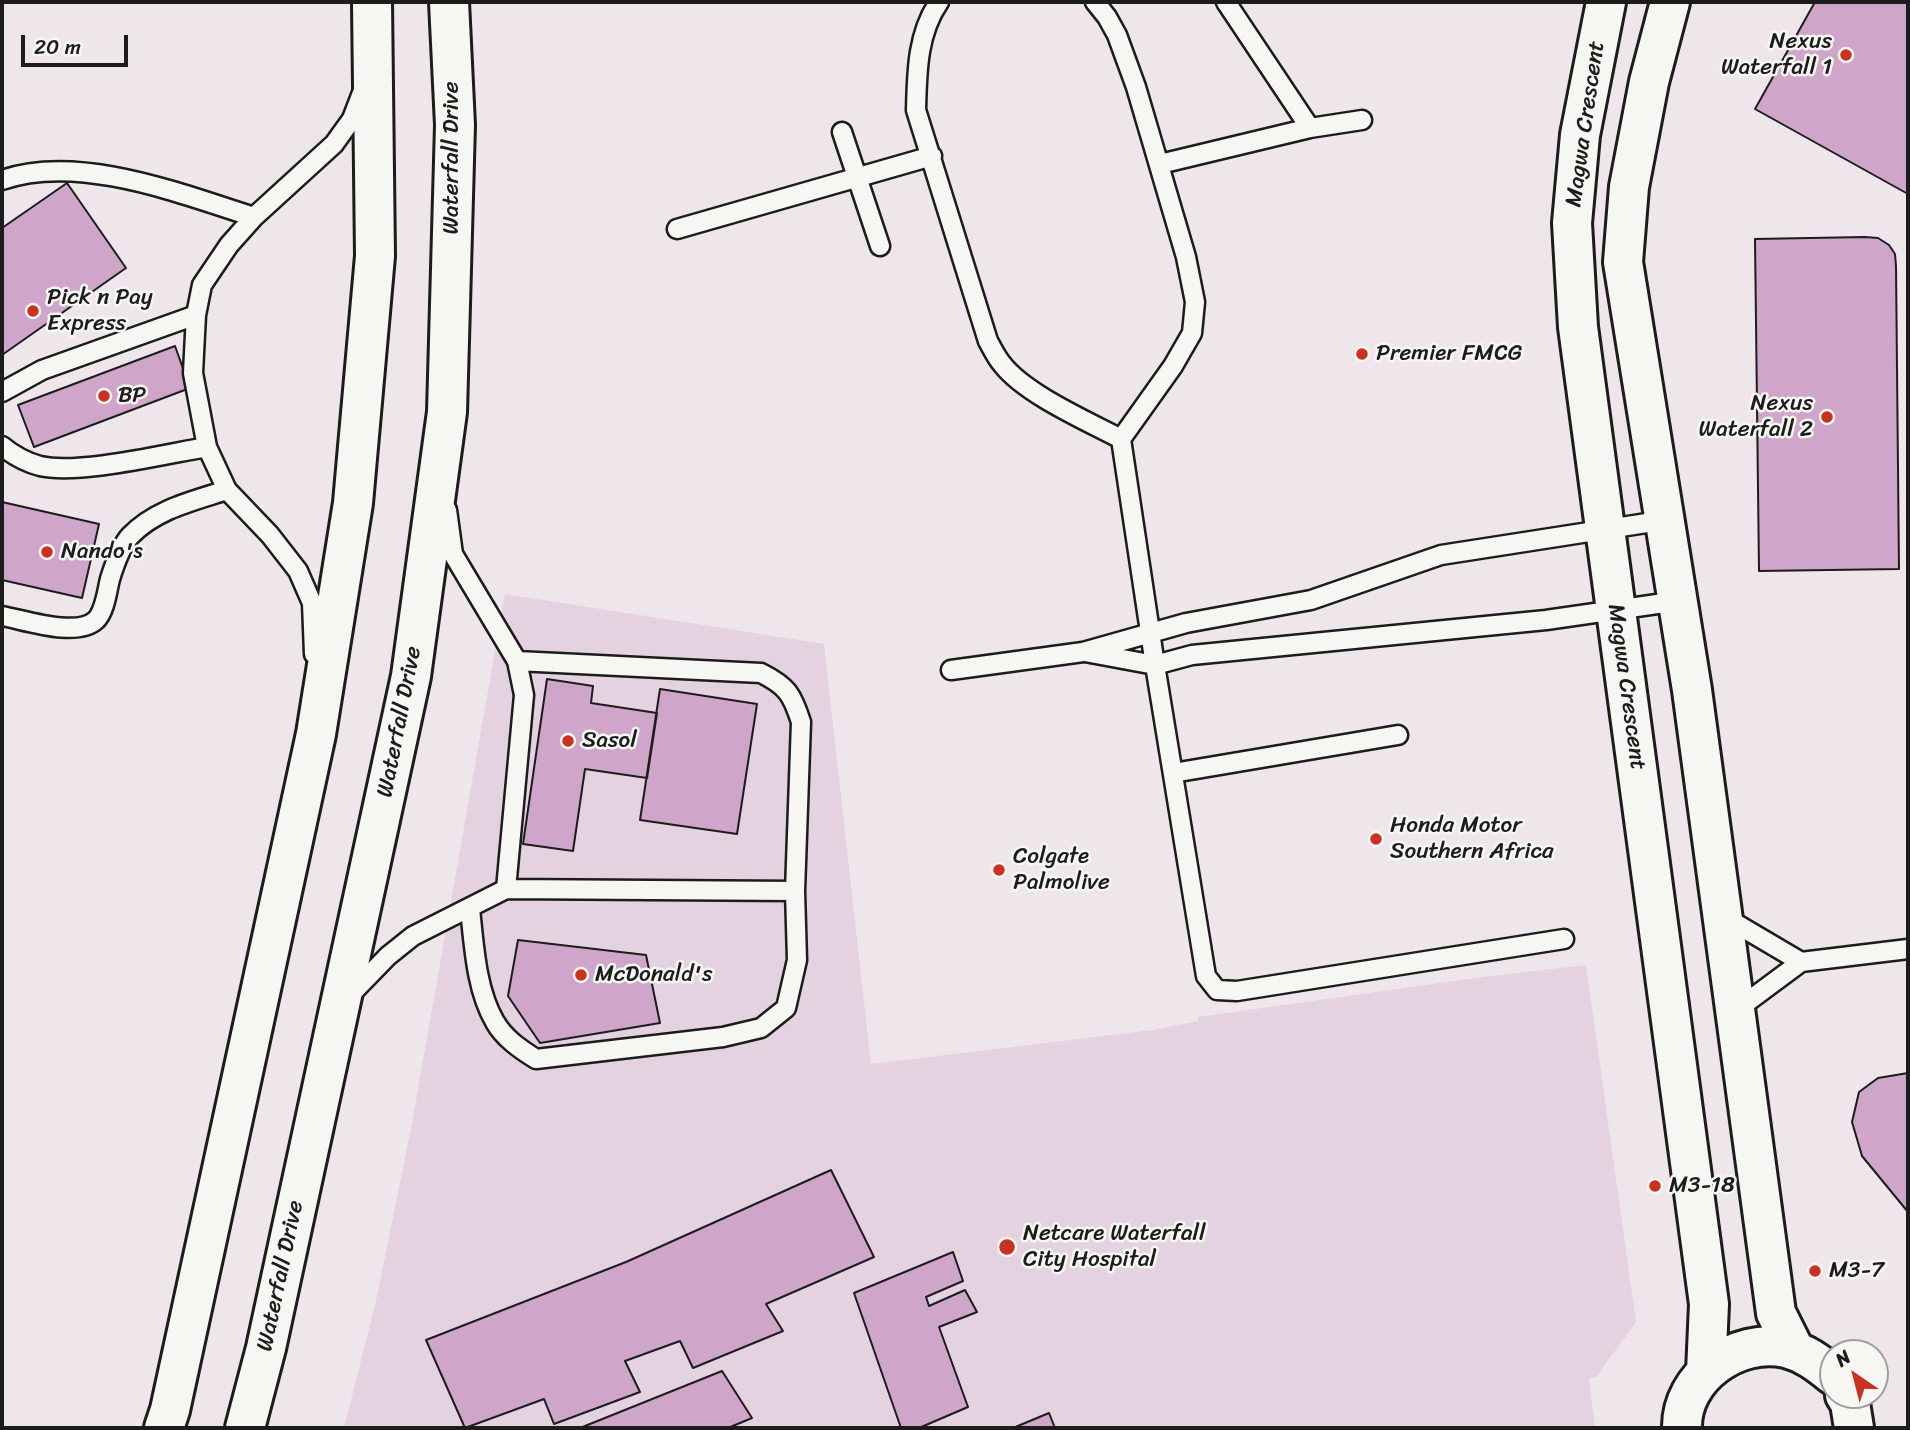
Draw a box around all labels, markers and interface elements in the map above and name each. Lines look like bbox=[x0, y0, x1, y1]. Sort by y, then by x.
scale bar bbox=[24, 21, 131, 65]
text: 20 m bbox=[34, 28, 81, 66]
place label: Nexus Waterfall 1 bbox=[1721, 28, 1832, 82]
street label: Magwa Crescent bbox=[1561, 39, 1611, 209]
marker: Nexus Waterfall 1 bbox=[1838, 47, 1854, 63]
street label: Waterfall Drive bbox=[438, 81, 466, 235]
place label: Pick n Pay Express bbox=[47, 284, 153, 338]
marker: Pick n Pay Express bbox=[25, 303, 41, 319]
place label: Premier FMCG bbox=[1376, 340, 1522, 368]
marker: Premier FMCG bbox=[1354, 346, 1370, 362]
place label: BP bbox=[118, 382, 146, 410]
marker: BP bbox=[96, 388, 112, 404]
place label: Nexus Waterfall 2 bbox=[1699, 390, 1813, 444]
marker: Nexus Waterfall 2 bbox=[1819, 409, 1835, 425]
place label: Nando's bbox=[61, 538, 143, 566]
marker: Nando's bbox=[39, 544, 55, 560]
street label: Magwa Crescent bbox=[1601, 602, 1651, 772]
street label: Waterfall Drive bbox=[372, 644, 428, 800]
place label: Sasol bbox=[582, 727, 637, 755]
marker: Sasol bbox=[560, 733, 576, 749]
place label: Honda Motor Southern Africa bbox=[1390, 812, 1554, 866]
marker: Honda Motor Southern Africa bbox=[1368, 831, 1384, 847]
place label: Colgate Palmolive bbox=[1013, 843, 1110, 897]
marker: Colgate Palmolive bbox=[991, 862, 1007, 878]
place label: McDonald's bbox=[595, 961, 713, 989]
marker: McDonald's bbox=[573, 967, 589, 983]
place label: M3-18 bbox=[1669, 1172, 1735, 1200]
marker: M3-18 bbox=[1647, 1178, 1663, 1194]
street label: Waterfall Drive bbox=[252, 1198, 310, 1354]
place label: Netcare Waterfall City Hospital bbox=[1023, 1220, 1206, 1274]
marker: Netcare Waterfall City Hospital bbox=[997, 1237, 1017, 1257]
place label: M3-7 bbox=[1829, 1257, 1884, 1285]
marker: M3-7 bbox=[1807, 1263, 1823, 1279]
north arrow bbox=[1819, 1339, 1889, 1409]
text: N bbox=[1828, 1341, 1858, 1375]

